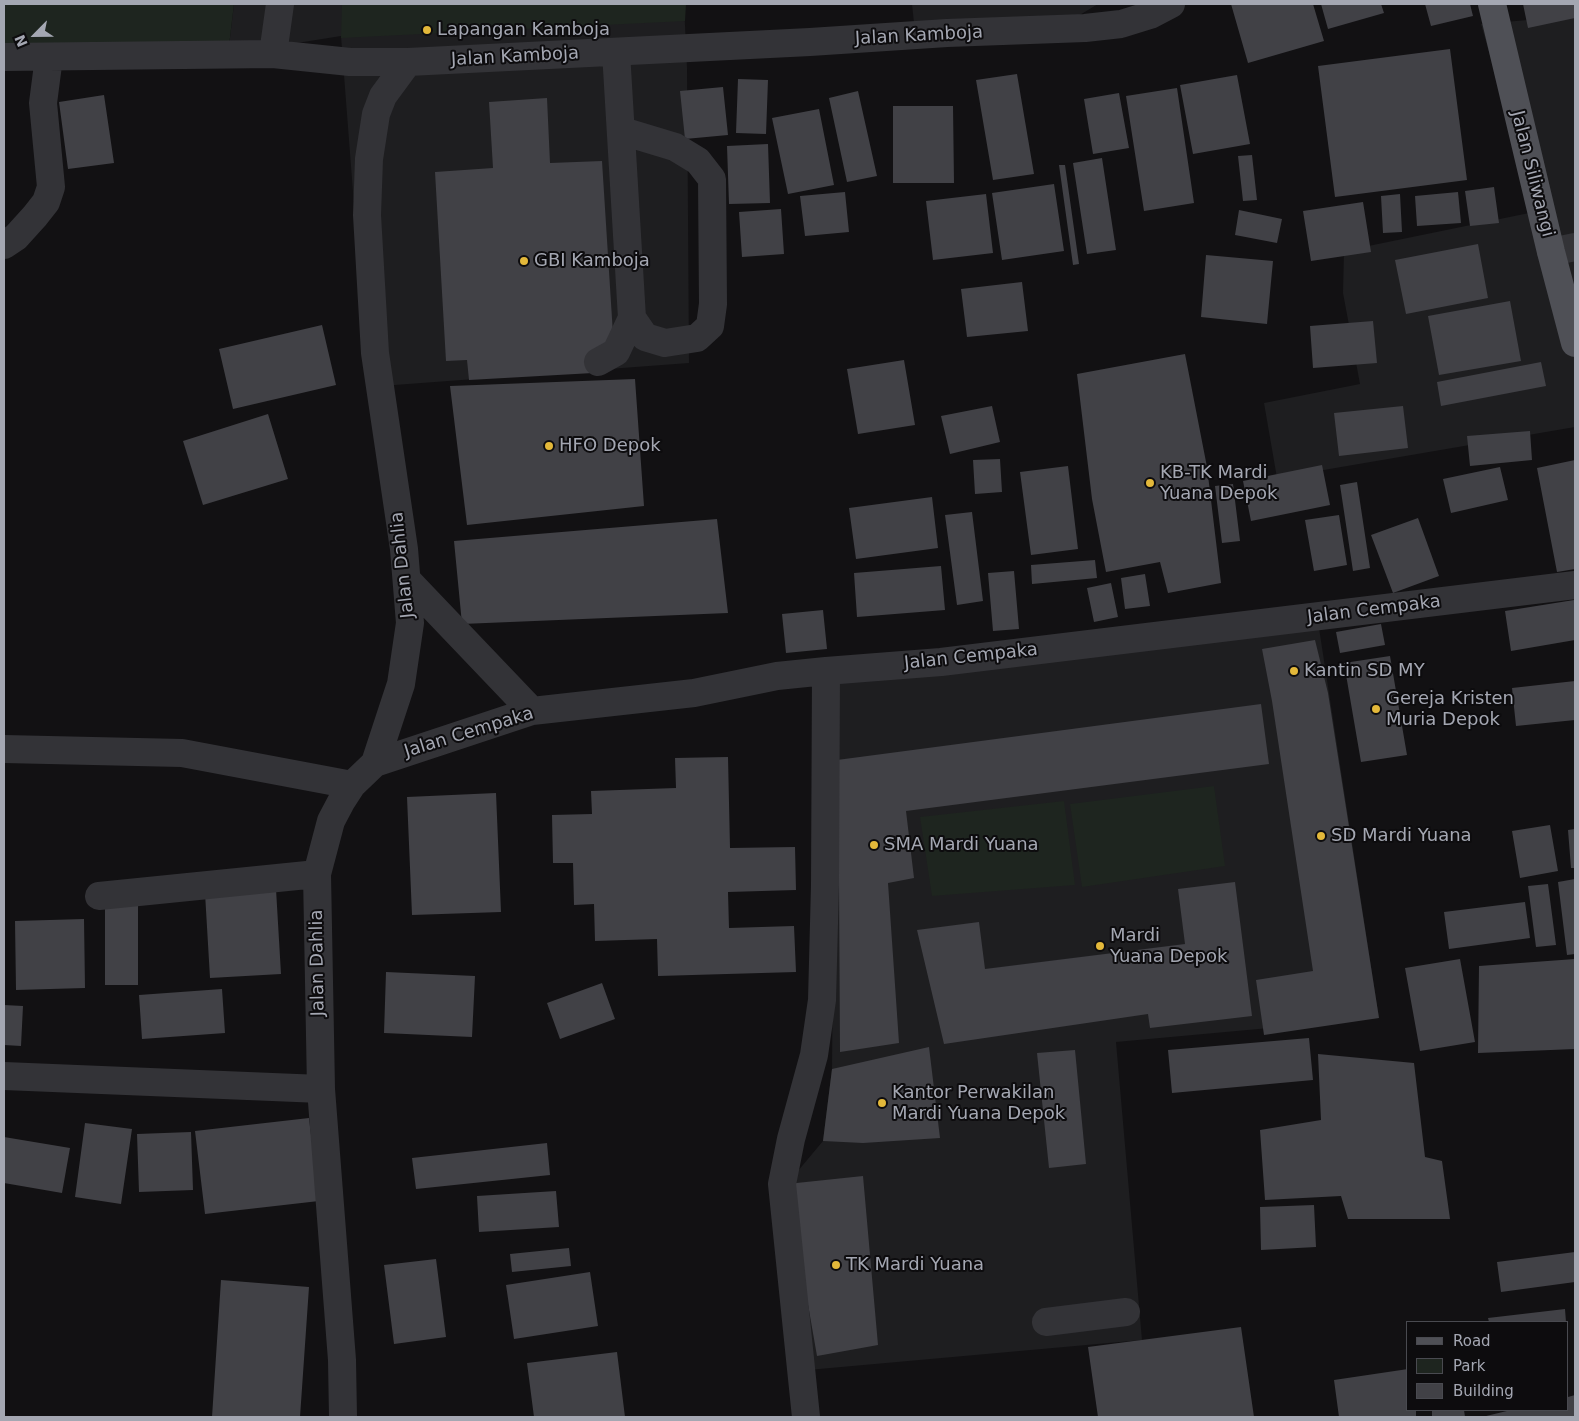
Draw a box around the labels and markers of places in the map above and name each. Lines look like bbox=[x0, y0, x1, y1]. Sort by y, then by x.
place label: Lapangan Kamboja bbox=[437, 19, 610, 41]
marker: Lapangan Kamboja bbox=[421, 24, 433, 36]
place label: GBI Kamboja bbox=[534, 250, 650, 272]
marker: GBI Kamboja bbox=[518, 255, 530, 267]
place label: HFO Depok bbox=[559, 435, 661, 457]
marker: HFO Depok bbox=[543, 440, 555, 452]
place label: KB-TK Mardi Yuana Depok bbox=[1160, 462, 1277, 504]
marker: KB-TK Mardi Yuana Depok bbox=[1144, 477, 1156, 489]
place label: Kantin SD MY bbox=[1304, 660, 1425, 682]
marker: Kantin SD MY bbox=[1288, 665, 1300, 677]
place label: Gereja Kristen Muria Depok bbox=[1386, 688, 1514, 731]
marker: Gereja Kristen Muria Depok bbox=[1370, 703, 1382, 715]
place label: SD Mardi Yuana bbox=[1331, 825, 1472, 847]
marker: SD Mardi Yuana bbox=[1315, 830, 1327, 842]
place label: SMA Mardi Yuana bbox=[884, 834, 1039, 856]
marker: SMA Mardi Yuana bbox=[868, 839, 880, 851]
place label: Mardi Yuana Depok bbox=[1110, 925, 1227, 968]
marker: Mardi Yuana Depok bbox=[1094, 940, 1106, 952]
place label: Kantor Perwakilan Mardi Yuana Depok bbox=[892, 1082, 1065, 1124]
marker: Kantor Perwakilan Mardi Yuana Depok bbox=[876, 1097, 888, 1109]
place label: TK Mardi Yuana bbox=[846, 1254, 984, 1276]
marker: TK Mardi Yuana bbox=[830, 1259, 842, 1271]

